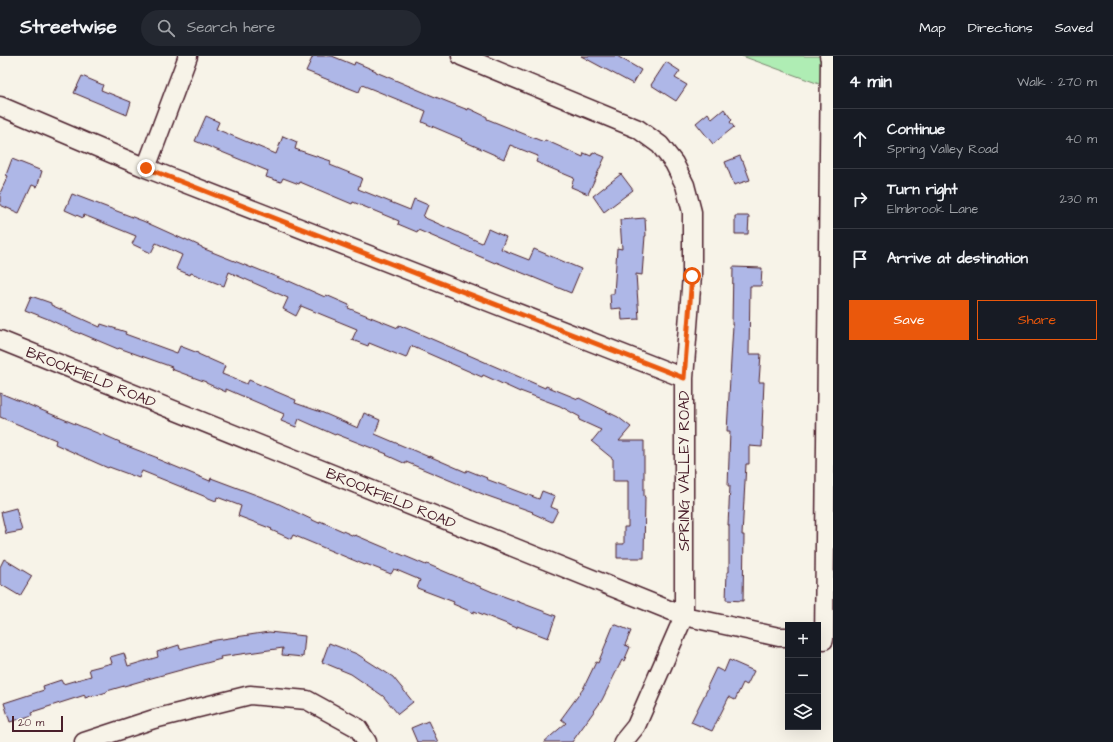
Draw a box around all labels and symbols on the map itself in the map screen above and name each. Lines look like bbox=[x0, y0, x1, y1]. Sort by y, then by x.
route end bbox=[137, 159, 155, 177]
route start bbox=[683, 267, 701, 285]
street label: BROOKFIELD ROAD bbox=[23, 342, 159, 413]
street label: SPRING VALLEY ROAD bbox=[674, 390, 695, 551]
street label: BROOKFIELD ROAD bbox=[323, 463, 459, 534]
scale bar bbox=[12, 714, 63, 733]

